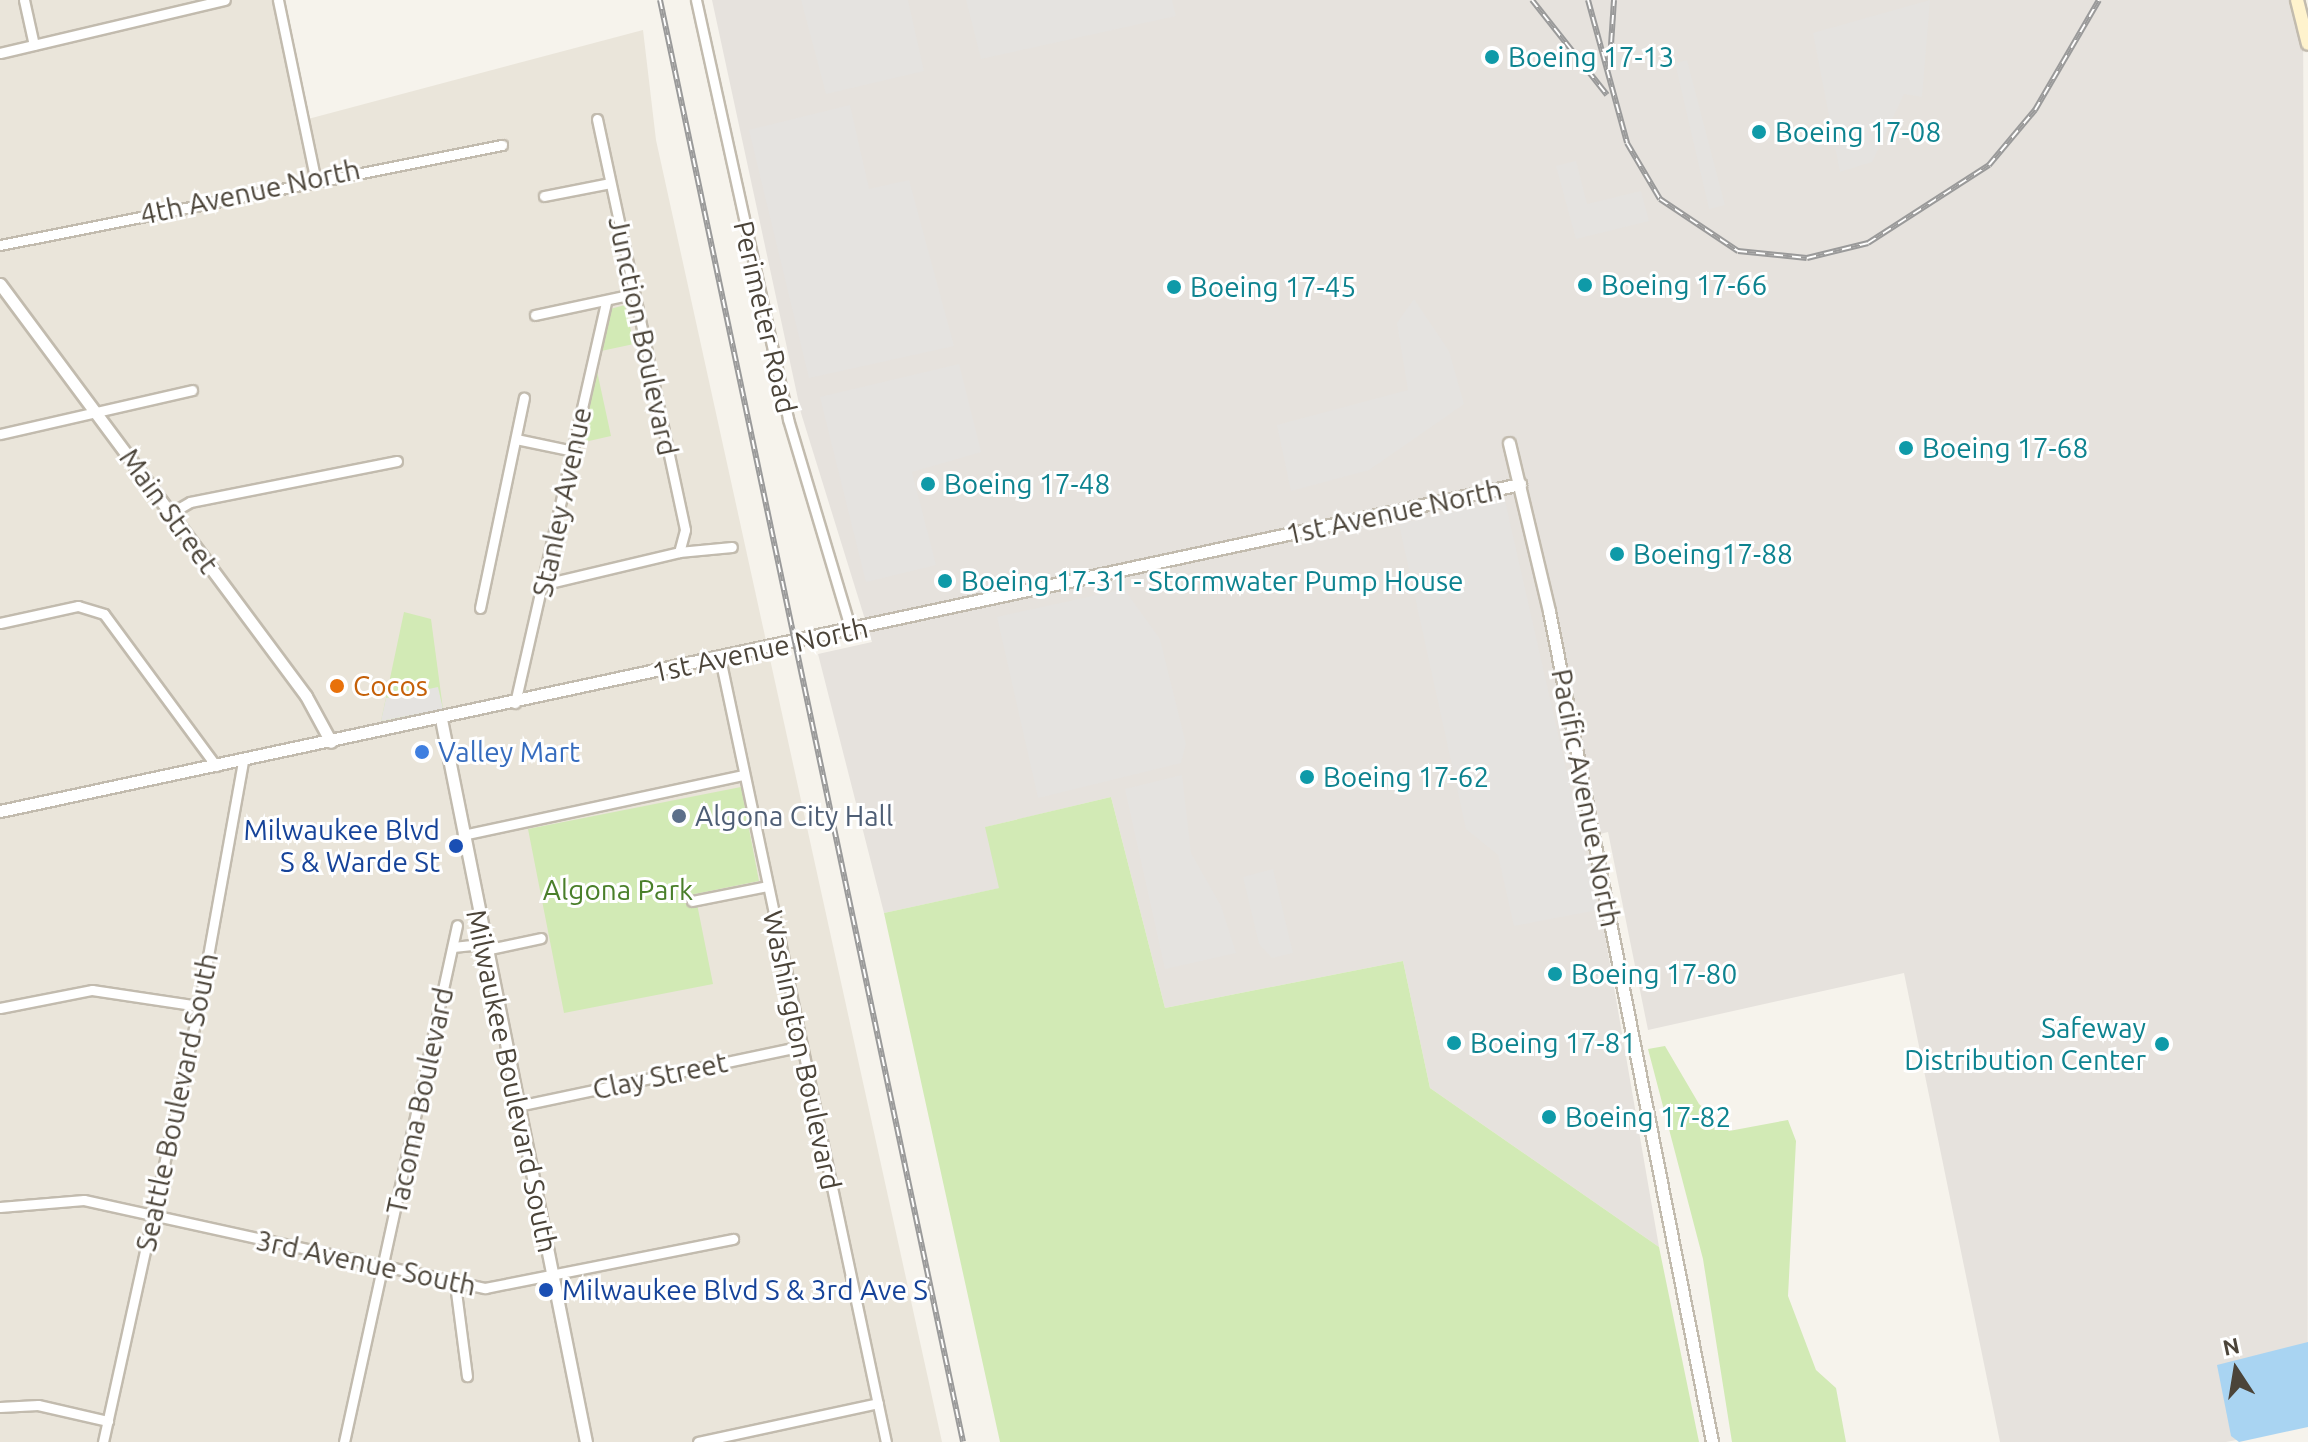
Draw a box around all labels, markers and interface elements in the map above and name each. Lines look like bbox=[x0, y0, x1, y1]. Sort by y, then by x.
place label: Boeing 17-13 bbox=[1508, 40, 1674, 74]
marker: Boeing 17-13 bbox=[1483, 48, 1501, 66]
place label: Boeing 17-08 bbox=[1775, 115, 1941, 149]
marker: Boeing 17-08 bbox=[1750, 123, 1768, 141]
street label: 4th Avenue North bbox=[137, 152, 363, 232]
street label: Junction Boulevard bbox=[601, 214, 685, 458]
street label: Perimeter Road bbox=[727, 217, 803, 417]
place label: Boeing 17-66 bbox=[1601, 268, 1767, 302]
place label: Boeing 17-45 bbox=[1190, 270, 1356, 304]
marker: Boeing 17-66 bbox=[1576, 276, 1594, 294]
marker: Boeing 17-45 bbox=[1165, 278, 1183, 296]
street label: Stanley Avenue bbox=[526, 404, 598, 600]
place label: Boeing 17-68 bbox=[1922, 431, 2088, 465]
marker: Boeing 17-68 bbox=[1897, 439, 1915, 457]
street label: Main Street bbox=[112, 442, 226, 580]
place label: Boeing 17-48 bbox=[944, 467, 1110, 501]
street label: 1st Avenue North bbox=[1283, 473, 1505, 551]
marker: Boeing 17-48 bbox=[919, 475, 937, 493]
place label: Boeing17-88 bbox=[1633, 537, 1793, 571]
marker: Boeing17-88 bbox=[1608, 545, 1626, 563]
place label: Boeing 17-31 - Stormwater Pump House bbox=[961, 564, 1464, 598]
marker: Boeing 17-31 - Stormwater Pump House bbox=[936, 572, 954, 590]
street label: 1st Avenue North bbox=[649, 611, 871, 689]
street label: Pacific Avenue North bbox=[1544, 666, 1628, 930]
place label: Cocos bbox=[353, 669, 428, 703]
marker: Cocos bbox=[328, 677, 346, 695]
place label: Valley Mart bbox=[438, 735, 580, 769]
marker: Valley Mart bbox=[413, 743, 431, 761]
place label: Boeing 17-62 bbox=[1323, 760, 1489, 794]
marker: Boeing 17-62 bbox=[1298, 768, 1316, 786]
place label: Algona City Hall bbox=[695, 799, 893, 833]
marker: Algona City Hall bbox=[670, 807, 688, 825]
place label: Milwaukee Blvd S & Warde St bbox=[243, 813, 440, 879]
marker: Milwaukee Blvd S & Warde St bbox=[447, 837, 465, 855]
park label: Algona Park bbox=[543, 873, 693, 907]
street label: Milwaukee Boulevard South bbox=[459, 906, 565, 1256]
street label: Washington Boulevard bbox=[756, 907, 848, 1193]
street label: Seattle Boulevard South bbox=[129, 950, 225, 1254]
place label: Boeing 17-80 bbox=[1571, 957, 1737, 991]
marker: Boeing 17-80 bbox=[1546, 965, 1564, 983]
street label: Tacoma Boulevard bbox=[380, 984, 460, 1218]
place label: Safeway Distribution Center bbox=[1904, 1011, 2146, 1077]
place label: Boeing 17-81 bbox=[1470, 1026, 1636, 1060]
marker: Boeing 17-81 bbox=[1445, 1034, 1463, 1052]
marker: Safeway Distribution Center bbox=[2153, 1035, 2171, 1053]
street label: Clay Street bbox=[590, 1045, 730, 1107]
place label: Boeing 17-82 bbox=[1565, 1100, 1731, 1134]
marker: Boeing 17-82 bbox=[1540, 1108, 1558, 1126]
street label: 3rd Avenue South bbox=[253, 1223, 479, 1303]
place label: Milwaukee Blvd S & 3rd Ave S bbox=[562, 1273, 928, 1307]
marker: Milwaukee Blvd S & 3rd Ave S bbox=[537, 1281, 555, 1299]
north arrow bbox=[2196, 1330, 2276, 1410]
text: N bbox=[2220, 1332, 2242, 1360]

